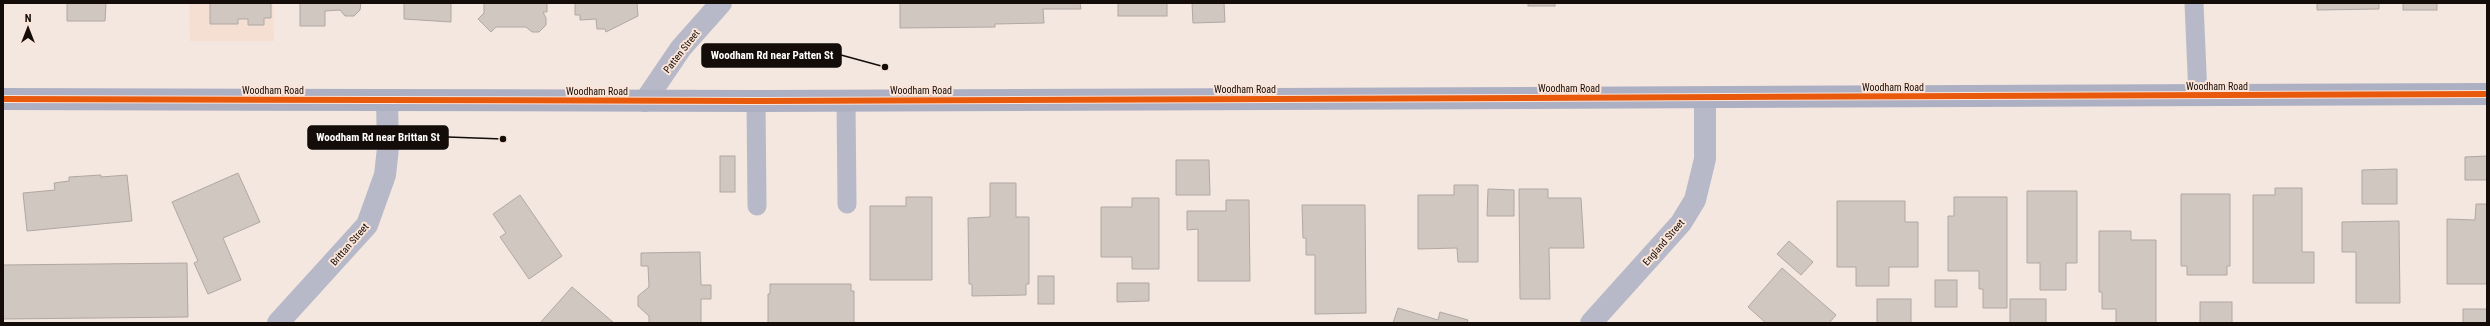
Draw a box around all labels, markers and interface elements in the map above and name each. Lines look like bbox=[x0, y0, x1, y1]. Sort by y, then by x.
north arrow bbox=[8, 8, 48, 48]
text: N bbox=[25, 12, 32, 25]
street label: Patten Street bbox=[661, 28, 702, 75]
callout: Woodham Rd near Patten St bbox=[702, 44, 841, 67]
text: Woodham Rd near Patten St bbox=[711, 49, 834, 62]
street label: Woodham Road bbox=[2186, 81, 2248, 92]
street label: Woodham Road bbox=[1862, 82, 1924, 93]
street label: Woodham Road bbox=[1538, 83, 1600, 94]
street label: Woodham Road bbox=[1214, 84, 1276, 95]
street label: Woodham Road bbox=[242, 85, 304, 96]
street label: Woodham Road bbox=[890, 85, 952, 96]
street label: Woodham Road bbox=[566, 86, 628, 97]
callout: Woodham Rd near Brittan St bbox=[308, 126, 448, 149]
text: Woodham Rd near Brittan St bbox=[316, 131, 440, 144]
street label: England Street bbox=[1640, 217, 1686, 268]
street label: Brittan Street bbox=[328, 221, 371, 268]

